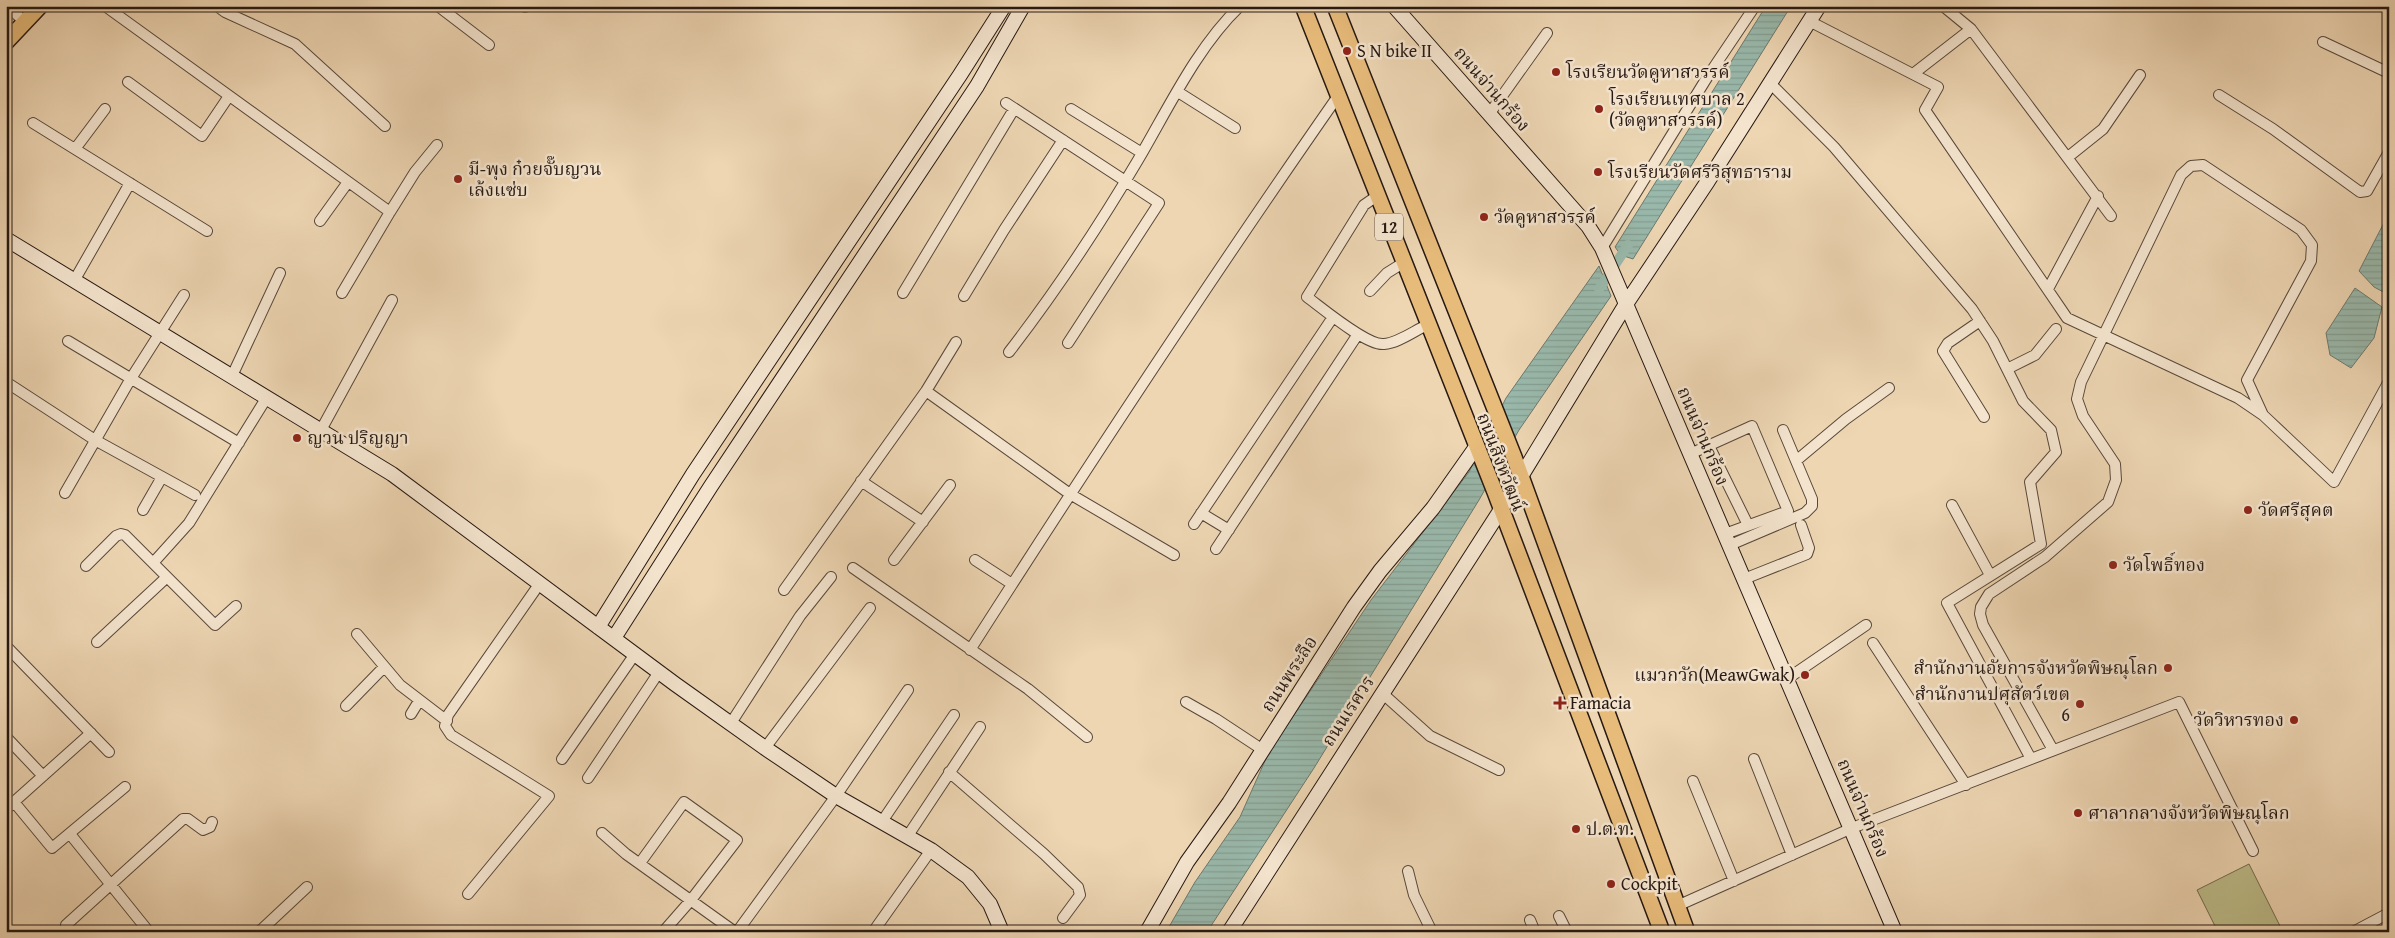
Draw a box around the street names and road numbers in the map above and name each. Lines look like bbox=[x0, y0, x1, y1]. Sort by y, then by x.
street label: ถนนจ่านกร้อง bbox=[1448, 40, 1537, 137]
road number: 12 bbox=[1375, 213, 1403, 240]
street label: ถนนจ่านกร้อง bbox=[1670, 382, 1736, 489]
street label: ถนนสิงหวัฒน์ bbox=[1470, 409, 1533, 515]
street label: ถนนพระลือ bbox=[1254, 630, 1323, 717]
street label: ถนนเรศวร bbox=[1315, 670, 1381, 752]
street label: ถนนจ่านกร้อง bbox=[1830, 754, 1896, 861]

